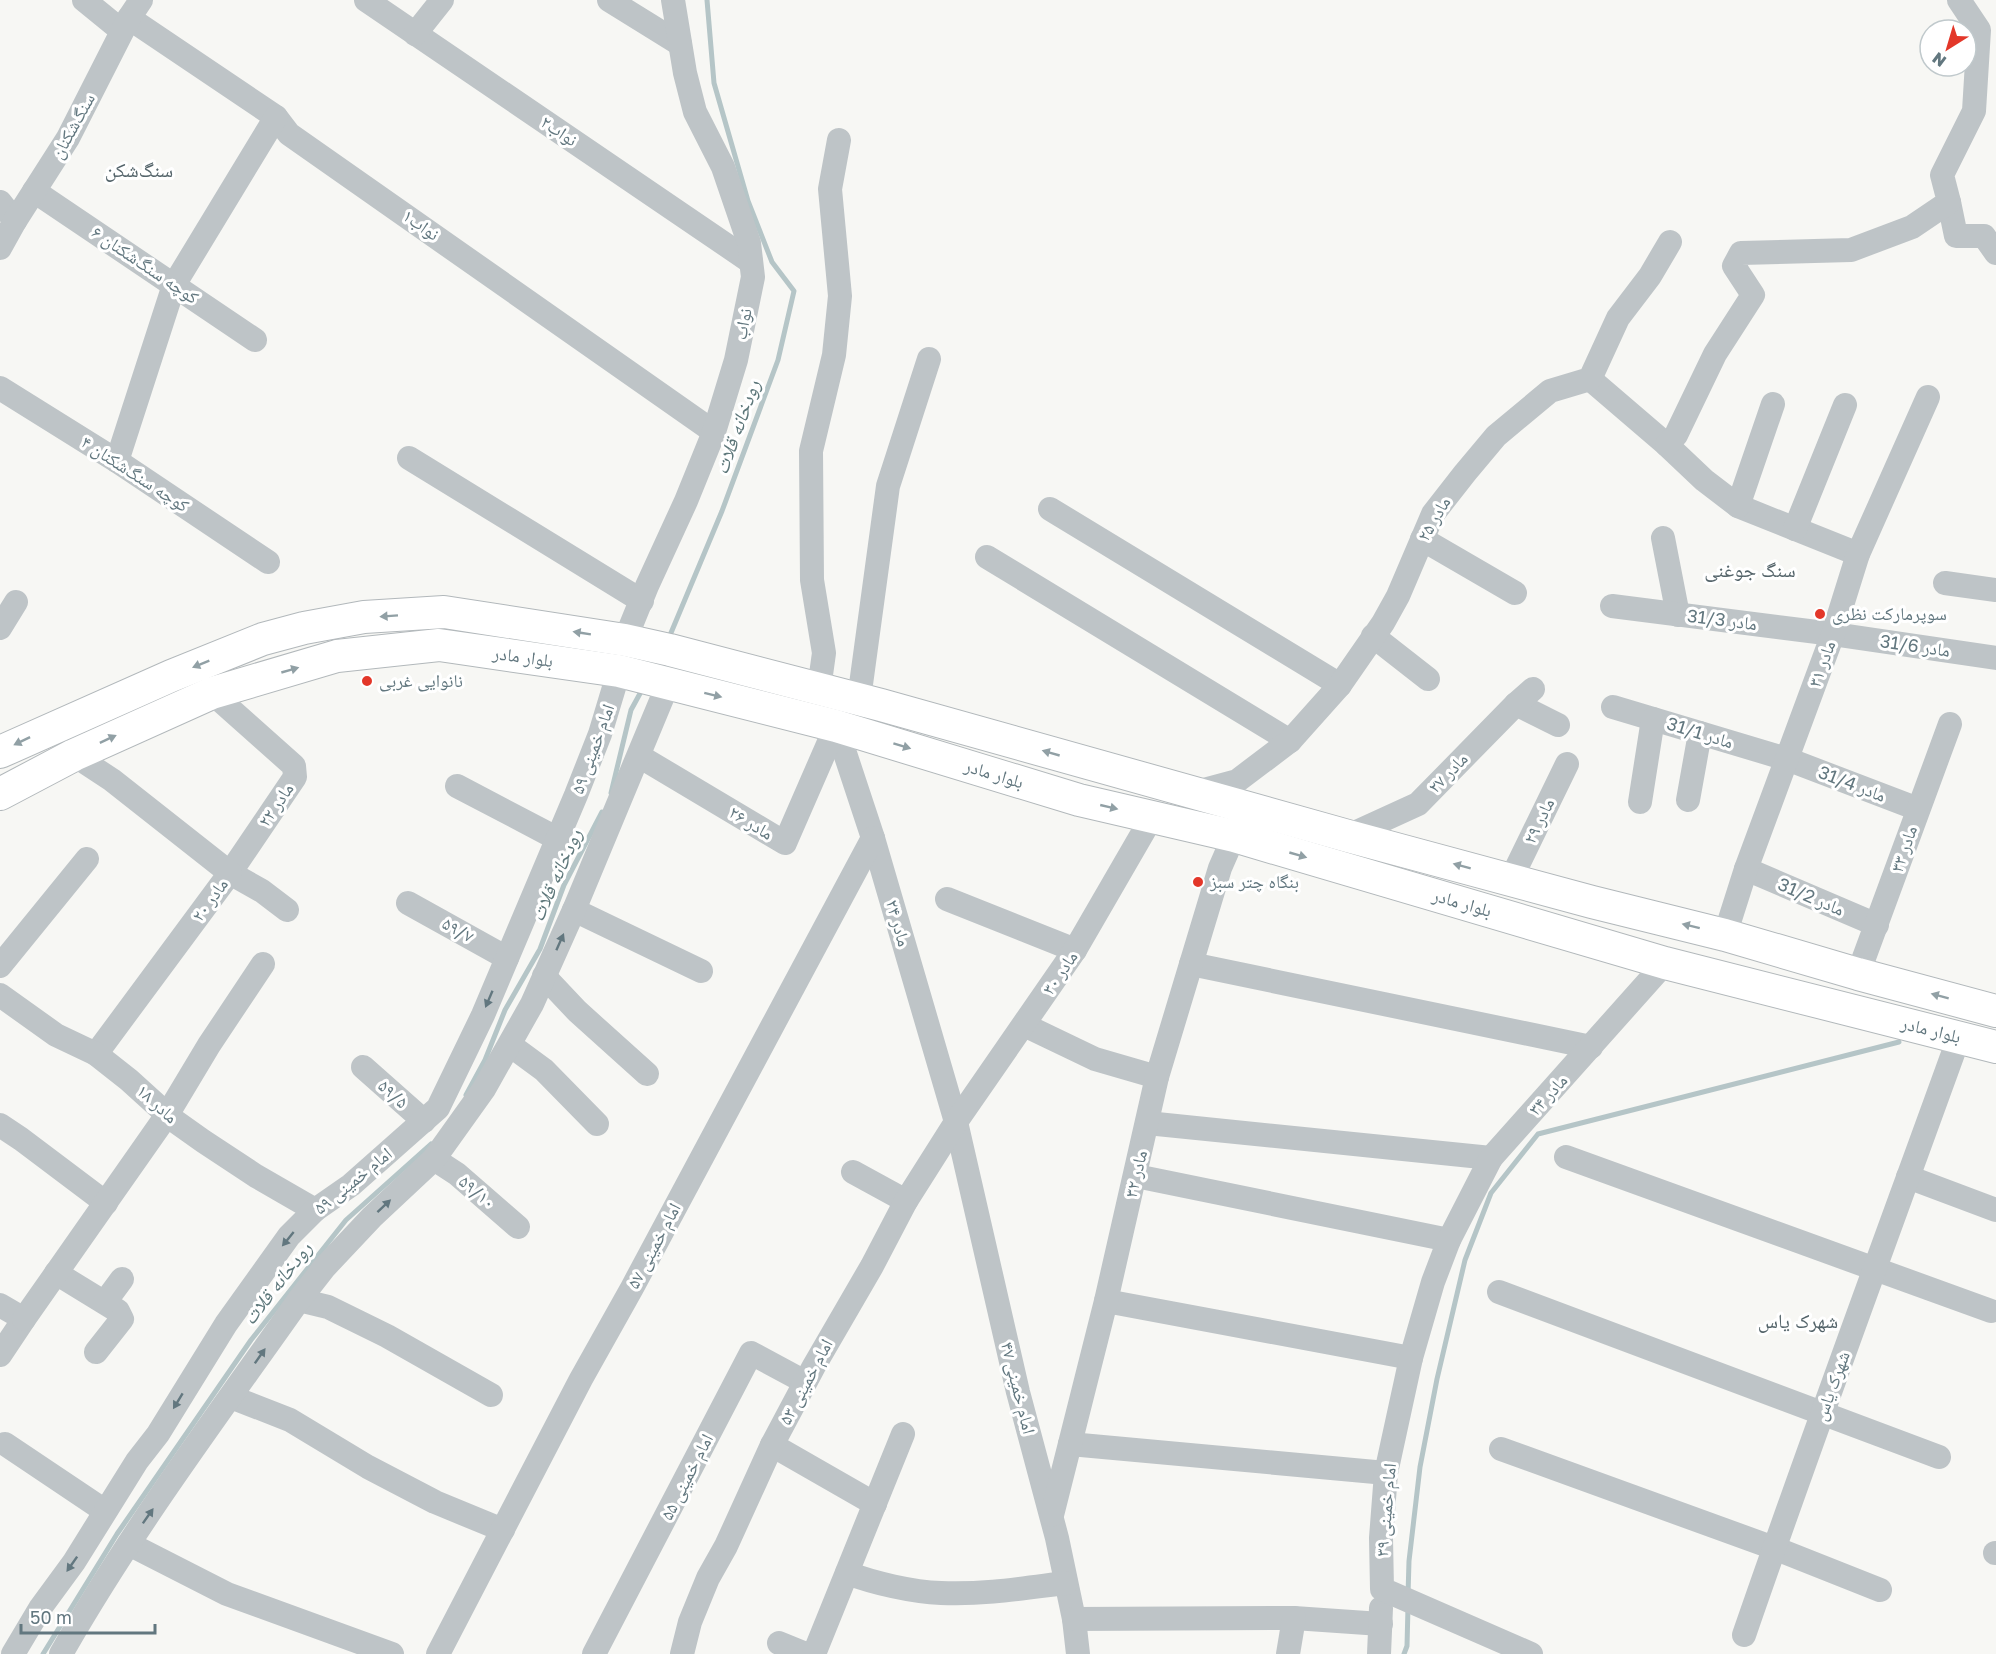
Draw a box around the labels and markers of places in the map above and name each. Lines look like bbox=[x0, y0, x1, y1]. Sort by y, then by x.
place label: سوپرمارکت نظری bbox=[1832, 602, 1947, 625]
marker: سوپرمارکت نظری bbox=[1813, 607, 1827, 621]
place label: نانوایی غربی bbox=[379, 669, 463, 692]
marker: نانوایی غربی bbox=[360, 674, 374, 688]
place label: بنگاه چتر سبز bbox=[1209, 870, 1299, 893]
marker: بنگاه چتر سبز bbox=[1191, 875, 1205, 889]

